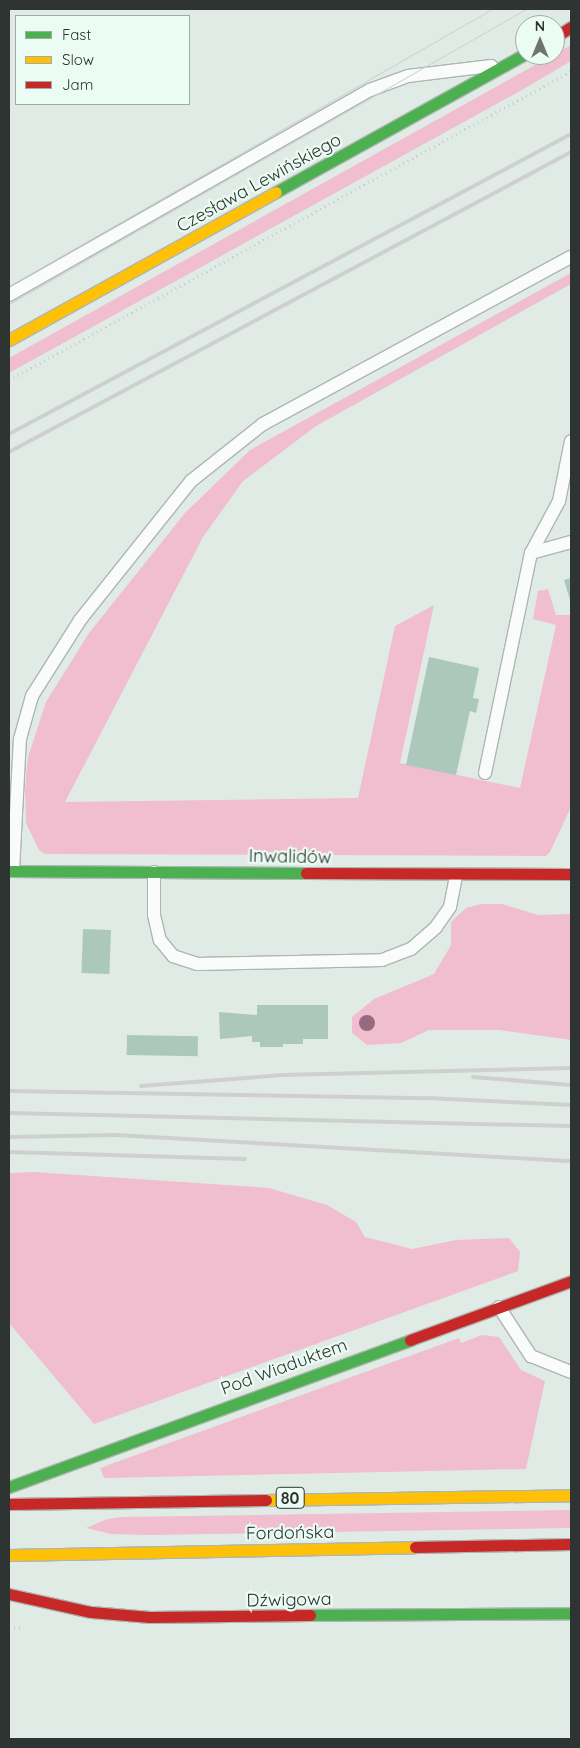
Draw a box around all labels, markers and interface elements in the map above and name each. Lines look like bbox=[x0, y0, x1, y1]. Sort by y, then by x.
legend bbox=[15, 15, 190, 105]
north arrow bbox=[515, 15, 565, 65]
text: N bbox=[535, 17, 545, 35]
text: Fast bbox=[62, 25, 91, 44]
text: Slow bbox=[62, 50, 94, 69]
text: Jam bbox=[62, 75, 93, 94]
street label: Czesława Lewińskiego bbox=[173, 129, 345, 237]
street label: Inwalidów bbox=[248, 845, 332, 869]
street label: Pod Wiaduktem bbox=[218, 1334, 350, 1400]
road number: 80 bbox=[275, 1485, 305, 1512]
street label: Fordońska bbox=[246, 1521, 334, 1545]
street label: Dźwigowa bbox=[246, 1588, 332, 1612]

